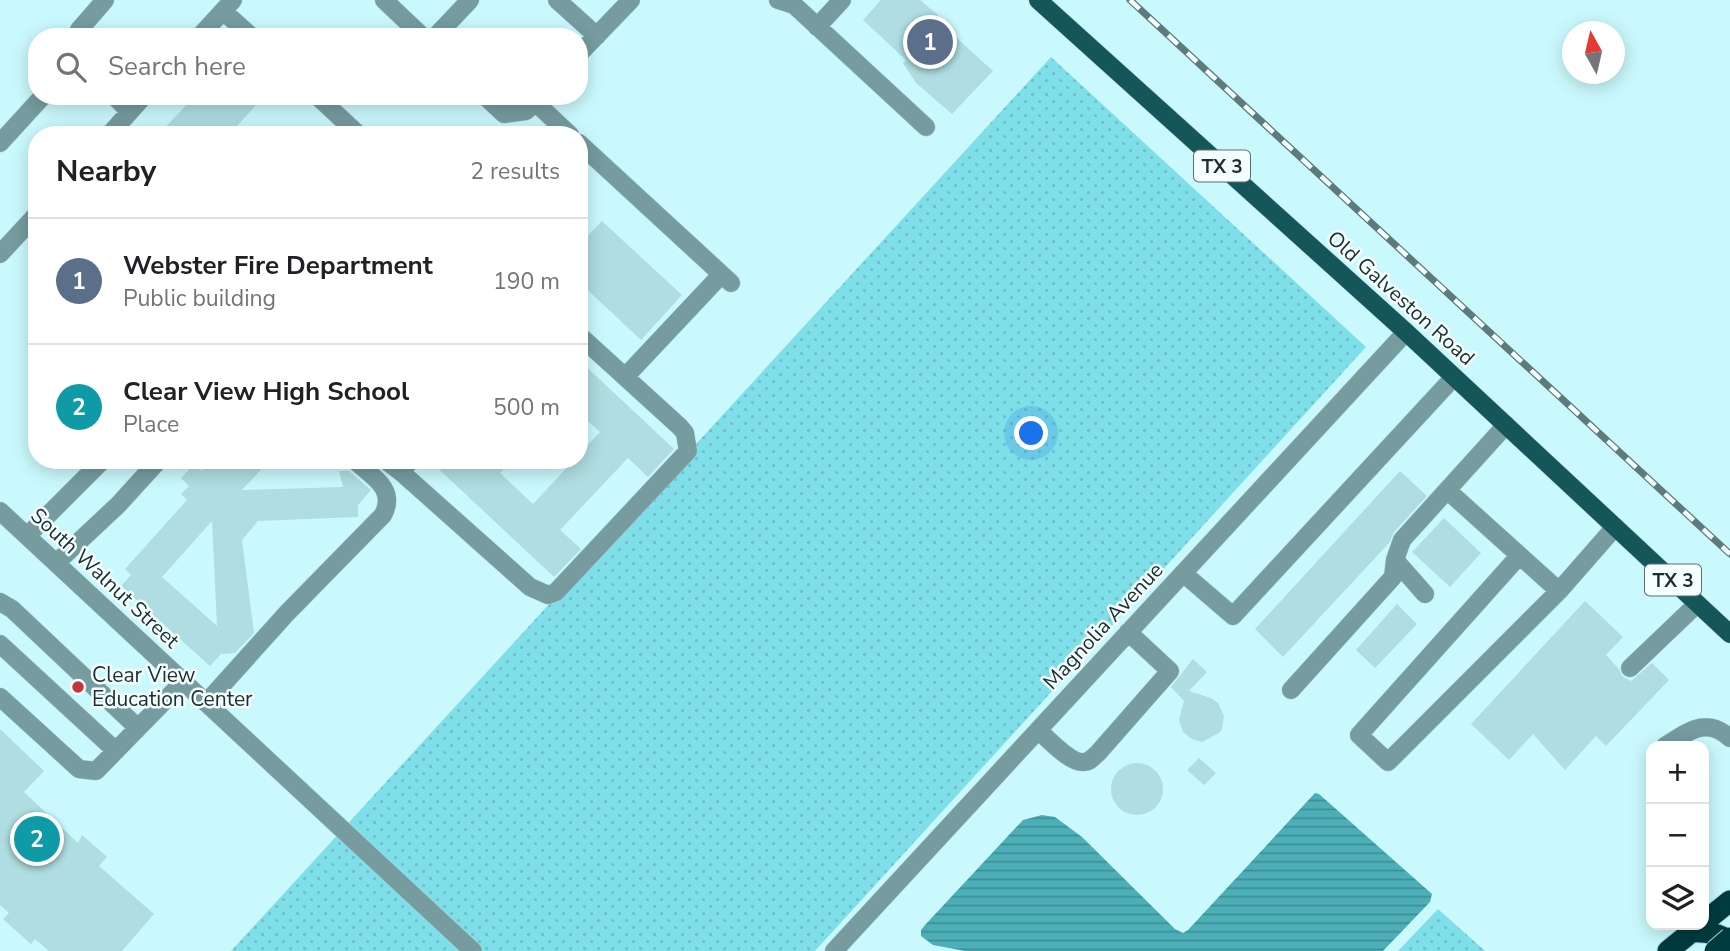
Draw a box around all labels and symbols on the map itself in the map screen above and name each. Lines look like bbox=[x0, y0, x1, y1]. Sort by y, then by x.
pin: 1 bbox=[907, 16, 953, 68]
north arrow bbox=[1562, 21, 1625, 84]
road number: TX 3 bbox=[1194, 150, 1250, 182]
street label: Old Galveston Road bbox=[1321, 224, 1481, 372]
your location bbox=[1014, 416, 1048, 450]
street label: South Walnut Street bbox=[24, 502, 186, 655]
street label: Magnolia Avenue bbox=[1037, 556, 1169, 696]
road number: TX 3 bbox=[1645, 565, 1701, 596]
place label: Clear View Education Center bbox=[92, 661, 253, 713]
marker: Clear View Education Center bbox=[70, 679, 86, 695]
pin: 2 bbox=[14, 813, 60, 865]

